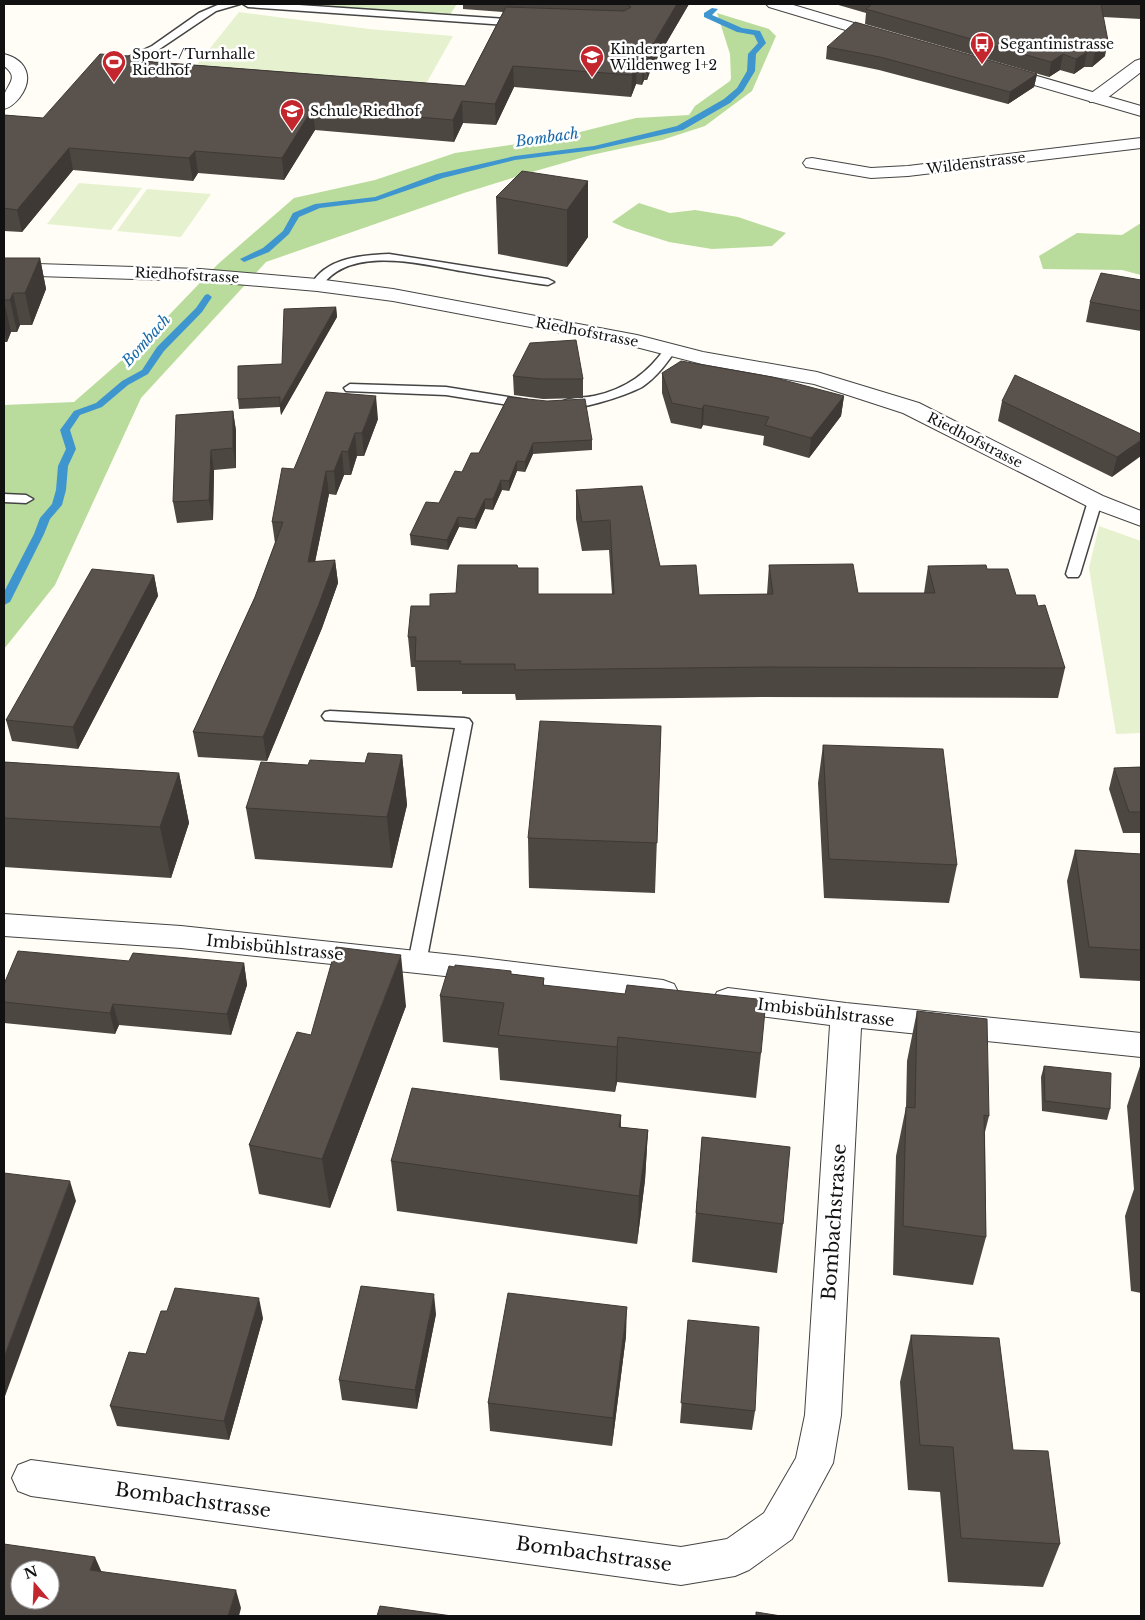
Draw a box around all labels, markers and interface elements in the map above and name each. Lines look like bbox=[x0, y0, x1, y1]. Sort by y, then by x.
bus stop icon: Segantinistrasse bbox=[969, 31, 995, 65]
place label: Segantinistrasse bbox=[1000, 35, 1114, 53]
place label: Kindergarten Wildenweg 1+2 bbox=[609, 40, 717, 74]
school or university icon: Kindergarten Wildenweg 1+2 bbox=[579, 44, 605, 78]
place label: Sport-/Turnhalle Riedhof bbox=[132, 45, 255, 79]
sports icon: Sport-/Turnhalle Riedhof bbox=[101, 49, 127, 83]
school or university icon: Schule Riedhof bbox=[279, 98, 305, 132]
place label: Schule Riedhof bbox=[310, 102, 422, 120]
water label: Bombach bbox=[513, 123, 580, 151]
street label: Wildenstrasse bbox=[924, 148, 1027, 178]
street label: Riedhofstrasse bbox=[134, 263, 240, 287]
water label: Bombach bbox=[117, 310, 175, 371]
street label: Riedhofstrasse bbox=[534, 313, 640, 351]
street label: Riedhofstrasse bbox=[924, 408, 1026, 472]
street label: Imbisbühlstrasse bbox=[205, 930, 345, 964]
street label: Imbisbühlstrasse bbox=[756, 994, 896, 1030]
street label: Bombachstrasse bbox=[817, 1143, 851, 1301]
street label: Bombachstrasse bbox=[114, 1478, 272, 1522]
street label: Bombachstrasse bbox=[515, 1532, 673, 1576]
north arrow bbox=[10, 1560, 60, 1610]
text: N bbox=[22, 1562, 40, 1583]

